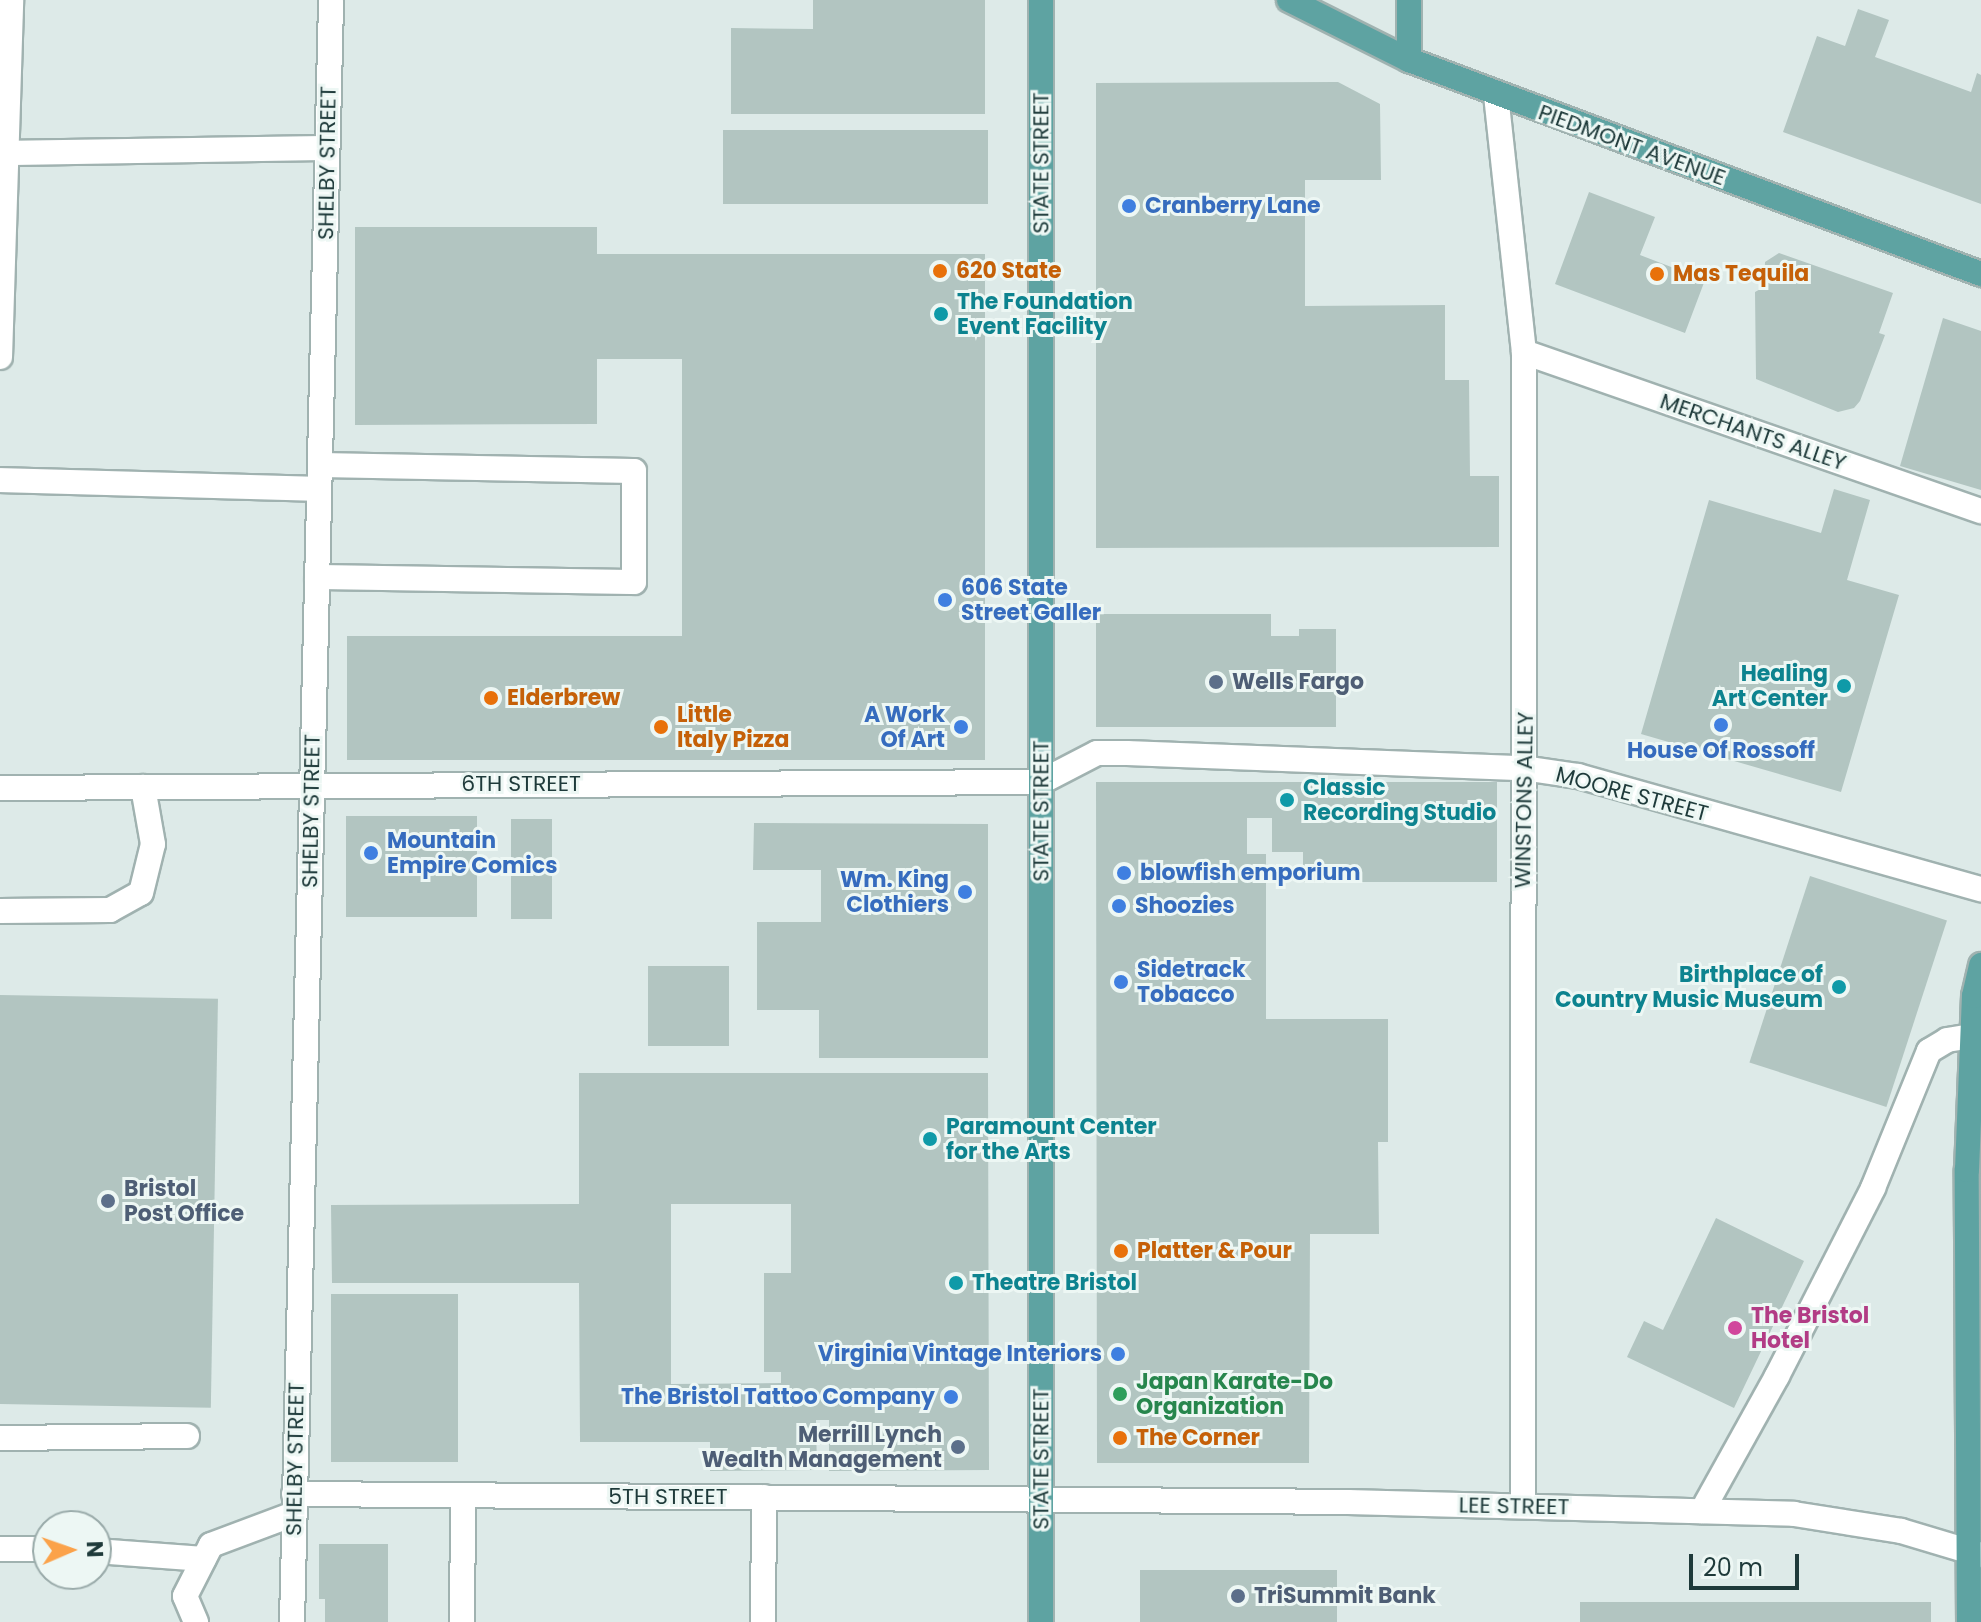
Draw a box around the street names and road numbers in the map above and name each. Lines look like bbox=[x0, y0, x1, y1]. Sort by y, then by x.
street label: SHELBY STREET bbox=[312, 86, 342, 240]
street label: STATE STREET bbox=[1028, 92, 1054, 234]
street label: PIEDMONT AVENUE bbox=[1535, 99, 1729, 191]
street label: MERCHANTS ALLEY bbox=[1657, 388, 1849, 476]
street label: WINSTONS ALLEY bbox=[1509, 711, 1539, 889]
street label: SHELBY STREET bbox=[296, 734, 326, 888]
street label: STATE STREET bbox=[1028, 740, 1054, 882]
street label: MOORE STREET bbox=[1553, 761, 1711, 827]
street label: 6TH STREET bbox=[461, 771, 581, 797]
street label: SHELBY STREET bbox=[280, 1382, 310, 1536]
street label: STATE STREET bbox=[1028, 1388, 1054, 1530]
street label: 5TH STREET bbox=[608, 1484, 728, 1510]
street label: LEE STREET bbox=[1458, 1492, 1570, 1520]

